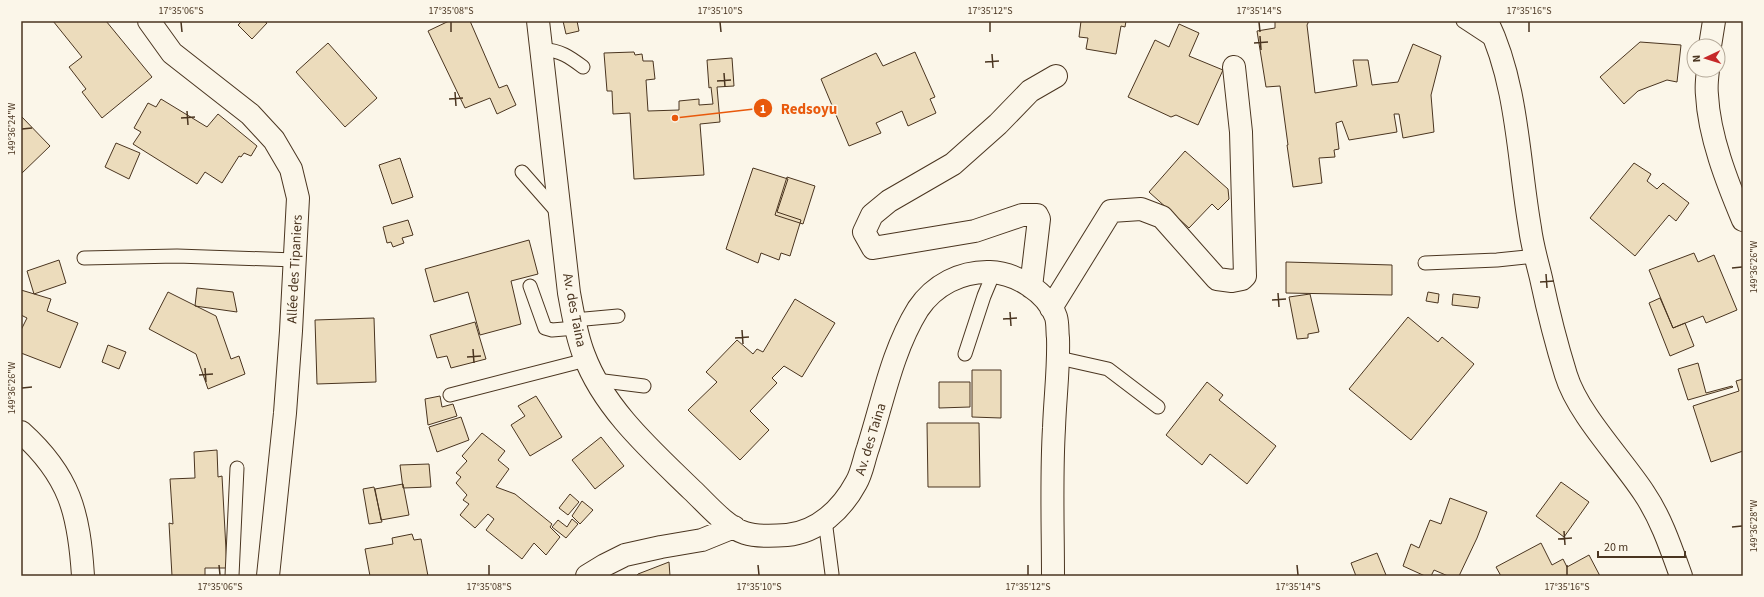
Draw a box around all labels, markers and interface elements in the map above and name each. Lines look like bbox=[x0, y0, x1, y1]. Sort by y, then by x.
text: 17°35'06"S bbox=[158, 4, 204, 18]
text: 17°35'08"S bbox=[428, 4, 474, 18]
text: 17°35'10"S bbox=[697, 4, 743, 18]
text: 17°35'12"S bbox=[967, 4, 1013, 18]
text: 17°35'14"S bbox=[1236, 4, 1282, 18]
text: 17°35'16"S bbox=[1506, 4, 1552, 18]
north arrow bbox=[1686, 38, 1726, 78]
text: N bbox=[1689, 54, 1704, 63]
callout: Redsoyu bbox=[753, 95, 845, 122]
text: Redsoyu bbox=[781, 99, 837, 120]
text: 1 bbox=[760, 101, 766, 118]
text: 149°36'24"W bbox=[5, 103, 19, 155]
street label: Allée des Tipaniers bbox=[282, 214, 308, 324]
text: 149°36'26"W bbox=[1747, 241, 1761, 293]
street label: Av. des Taina bbox=[557, 272, 591, 349]
text: 149°36'26"W bbox=[5, 362, 19, 414]
street label: Av. des Taina bbox=[850, 401, 891, 478]
text: 149°36'28"W bbox=[1747, 500, 1761, 552]
scale bar bbox=[1598, 533, 1685, 559]
text: 20 m bbox=[1604, 539, 1628, 556]
text: 17°35'06"S bbox=[197, 580, 243, 594]
text: 17°35'08"S bbox=[466, 580, 512, 594]
text: 17°35'10"S bbox=[736, 580, 782, 594]
text: 17°35'12"S bbox=[1005, 580, 1051, 594]
text: 17°35'14"S bbox=[1275, 580, 1321, 594]
text: 17°35'16"S bbox=[1544, 580, 1590, 594]

